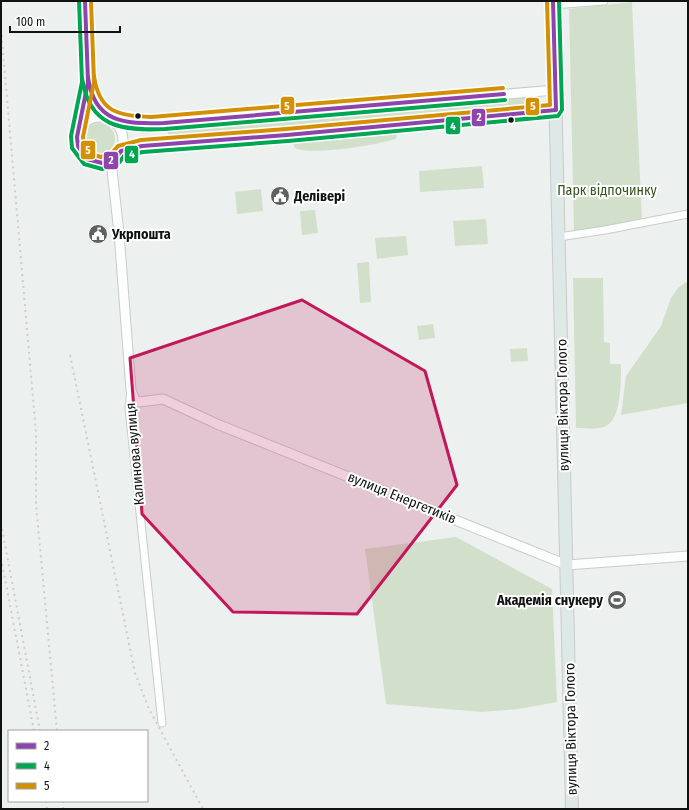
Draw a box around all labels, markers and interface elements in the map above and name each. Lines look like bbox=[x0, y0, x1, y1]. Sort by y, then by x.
scale bar bbox=[10, 8, 120, 34]
text: 100 m bbox=[16, 15, 45, 29]
line badge: 5 bbox=[280, 96, 295, 115]
line badge: 5 bbox=[525, 97, 540, 116]
text: 5 bbox=[284, 100, 290, 113]
text: 5 bbox=[530, 100, 536, 113]
line badge: 2 bbox=[471, 108, 486, 127]
unlabelled marker bbox=[133, 111, 143, 121]
text: 2 bbox=[475, 111, 482, 124]
unlabelled marker bbox=[506, 115, 516, 125]
line badge: 4 bbox=[445, 116, 461, 135]
text: 4 bbox=[450, 120, 456, 133]
line badge: 5 bbox=[80, 140, 96, 160]
text: 5 bbox=[85, 144, 91, 157]
line badge: 4 bbox=[124, 145, 139, 164]
text: 4 bbox=[129, 148, 135, 161]
line badge: 2 bbox=[103, 151, 119, 170]
text: 2 bbox=[107, 154, 114, 167]
park label: Парк відпочинку bbox=[557, 182, 658, 199]
public building icon: Делівері bbox=[269, 185, 291, 207]
place label: Делівері bbox=[293, 188, 346, 205]
public building icon: Укрпошта bbox=[87, 223, 109, 245]
place label: Укрпошта bbox=[111, 226, 171, 243]
street label: вулиця Віктора Голого bbox=[553, 339, 573, 471]
street label: Калинова вулиця bbox=[122, 402, 148, 506]
street label: вулиця Енергетиків bbox=[345, 468, 459, 528]
sports icon: Академія снукеру bbox=[606, 589, 628, 611]
place label: Академія снукеру bbox=[496, 592, 603, 609]
street label: вулиця Віктора Голого bbox=[561, 663, 581, 795]
legend bbox=[8, 730, 148, 802]
text: 2 bbox=[44, 739, 49, 753]
text: 4 bbox=[44, 759, 50, 773]
text: 5 bbox=[44, 779, 50, 793]

